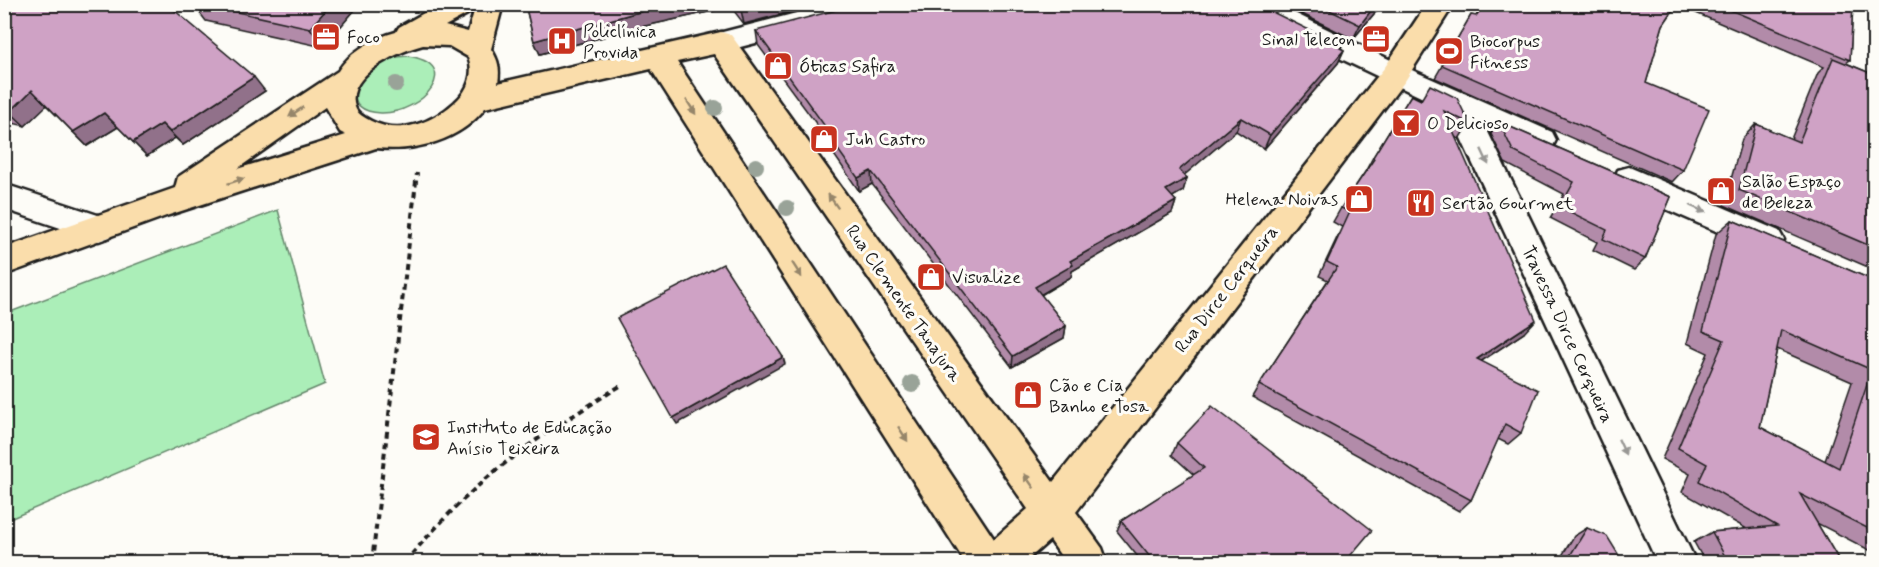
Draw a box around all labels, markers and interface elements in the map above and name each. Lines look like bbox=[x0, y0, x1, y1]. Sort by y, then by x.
place label: Policlínica Provida bbox=[583, 20, 657, 65]
office icon: Foco bbox=[310, 21, 342, 53]
office icon: Sinal Telecon bbox=[1360, 23, 1392, 55]
hospital icon: Policlínica Provida bbox=[546, 25, 578, 57]
place label: Foco bbox=[347, 26, 380, 50]
place label: Sinal Telecon bbox=[1262, 28, 1355, 52]
place label: Biocorpus Fitness bbox=[1470, 30, 1540, 75]
sports icon: Biocorpus Fitness bbox=[1433, 35, 1465, 67]
shop icon: Óticas Safira bbox=[762, 50, 794, 82]
place label: Óticas Safira bbox=[799, 55, 896, 79]
one-way arrow bbox=[685, 98, 696, 115]
one-way arrow bbox=[289, 106, 305, 118]
bar icon: O Delicioso bbox=[1390, 107, 1422, 139]
place label: O Delicioso bbox=[1427, 112, 1509, 136]
shop icon: Juh Castro bbox=[808, 123, 840, 155]
place label: Juh Castro bbox=[845, 128, 925, 152]
one-way arrow bbox=[1480, 149, 1489, 166]
place label: Salão Espaço de Beleza bbox=[1742, 170, 1841, 215]
shop icon: Salão Espaço de Beleza bbox=[1705, 175, 1737, 207]
one-way arrow bbox=[227, 176, 245, 185]
shop icon: Helena Noivas bbox=[1343, 183, 1375, 215]
restaurant icon: Sertão Gourmet bbox=[1405, 187, 1437, 219]
place label: Helena Noivas bbox=[1225, 188, 1338, 212]
place label: Sertão Gourmet bbox=[1442, 192, 1574, 216]
one-way arrow bbox=[828, 193, 839, 209]
one-way arrow bbox=[1689, 204, 1707, 214]
street label: Rua Clemente Tanajura bbox=[840, 220, 967, 387]
street label: Rua Dirce Cerqueira bbox=[1170, 221, 1284, 358]
street label: Travessa Dirce Cerqueira bbox=[1515, 242, 1619, 427]
shop icon: Visualize bbox=[915, 261, 947, 293]
one-way arrow bbox=[791, 262, 802, 278]
place label: Visualize bbox=[952, 266, 1021, 290]
place label: Cão e Cia Banho e Tosa bbox=[1049, 374, 1149, 419]
shop icon: Cão e Cia Banho e Tosa bbox=[1012, 379, 1044, 411]
place label: Instituto de Educação Anísio Teixeira bbox=[447, 416, 612, 461]
school or university icon: Instituto de Educação Anísio Teixeira bbox=[410, 421, 442, 453]
one-way arrow bbox=[898, 425, 909, 442]
one-way arrow bbox=[1618, 439, 1627, 456]
one-way arrow bbox=[1023, 474, 1035, 490]

